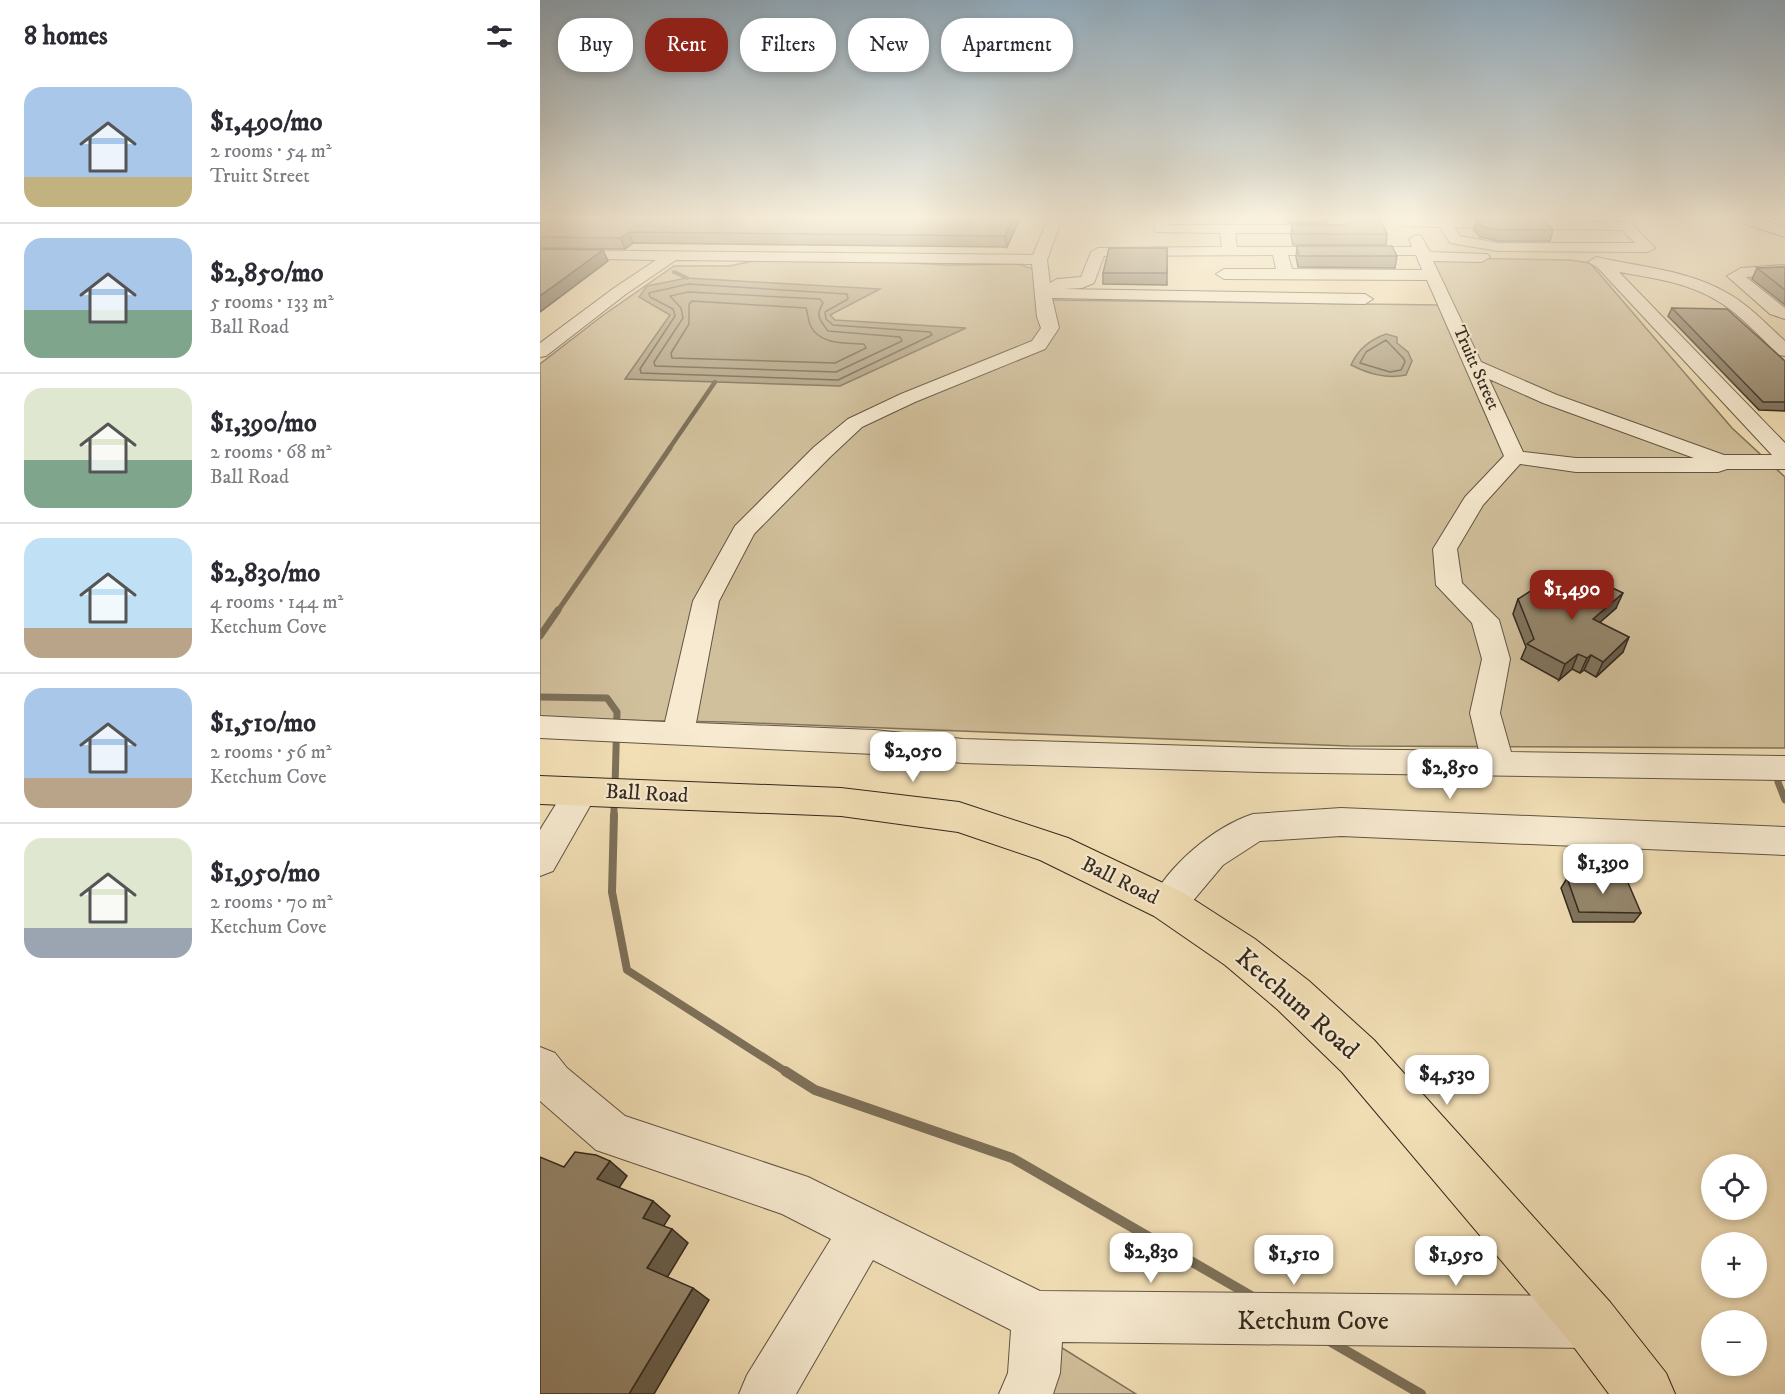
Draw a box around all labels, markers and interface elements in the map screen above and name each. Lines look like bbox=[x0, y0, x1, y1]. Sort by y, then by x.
chip: Buy bbox=[558, 18, 633, 72]
chip: Rent bbox=[645, 18, 728, 72]
chip: Filters bbox=[740, 18, 836, 72]
chip: New bbox=[848, 18, 929, 72]
chip: Apartment bbox=[941, 18, 1073, 72]
text: 8 homes bbox=[24, 20, 108, 53]
icon: filters bbox=[483, 20, 516, 53]
text: $1,490/mo bbox=[210, 106, 322, 139]
icon: home bbox=[72, 111, 144, 183]
text: 2 rooms · 54 m² bbox=[210, 139, 332, 164]
text: Truitt Street bbox=[210, 164, 310, 189]
text: $2,850/mo bbox=[210, 257, 323, 290]
icon: home bbox=[72, 262, 144, 334]
text: 5 rooms · 133 m² bbox=[210, 290, 334, 315]
text: Ball Road bbox=[210, 315, 289, 340]
street label: Truitt Street bbox=[1448, 323, 1504, 414]
text: $1,390/mo bbox=[210, 407, 317, 440]
icon: home bbox=[72, 412, 144, 484]
text: 2 rooms · 68 m² bbox=[210, 440, 332, 465]
text: Ball Road bbox=[210, 465, 289, 490]
text: $2,830/mo bbox=[210, 557, 320, 590]
icon: home bbox=[72, 562, 144, 634]
pin: $1,490 bbox=[1523, 570, 1621, 621]
text: $1,490 bbox=[1544, 577, 1600, 602]
text: 4 rooms · 144 m² bbox=[210, 590, 343, 615]
text: Ketchum Cove bbox=[210, 615, 327, 640]
text: $1,510/mo bbox=[210, 707, 316, 740]
icon: home bbox=[72, 712, 144, 784]
pin: $2,050 bbox=[864, 732, 962, 783]
text: $2,050 bbox=[884, 739, 942, 764]
text: 2 rooms · 56 m² bbox=[210, 740, 332, 765]
pin: $2,850 bbox=[1401, 749, 1499, 800]
text: $2,850 bbox=[1421, 756, 1479, 781]
text: Ketchum Cove bbox=[210, 765, 327, 790]
street label: Ball Road bbox=[605, 779, 690, 809]
pin: $1,390 bbox=[1554, 844, 1652, 895]
street label: Ball Road bbox=[1077, 851, 1163, 911]
text: $1,390 bbox=[1577, 851, 1629, 876]
text: $1,950/mo bbox=[210, 857, 320, 890]
icon: home bbox=[72, 862, 144, 934]
text: 2 rooms · 70 m² bbox=[210, 890, 333, 915]
text: Ketchum Cove bbox=[210, 915, 327, 940]
street label: Ketchum Road bbox=[1228, 941, 1366, 1067]
pin: $4,530 bbox=[1398, 1055, 1496, 1106]
text: $4,530 bbox=[1419, 1062, 1475, 1087]
map controls bbox=[1701, 1154, 1767, 1376]
button: locate bbox=[1701, 1154, 1767, 1220]
button: + bbox=[1701, 1232, 1767, 1298]
pin: $2,830 bbox=[1102, 1233, 1200, 1284]
pin: $1,510 bbox=[1245, 1235, 1343, 1286]
pin: $1,950 bbox=[1407, 1236, 1505, 1287]
text: $2,830 bbox=[1124, 1240, 1178, 1265]
text: $1,510 bbox=[1268, 1242, 1320, 1267]
text: $1,950 bbox=[1429, 1243, 1483, 1268]
street label: Ketchum Cove bbox=[1237, 1305, 1389, 1338]
button: − bbox=[1701, 1310, 1767, 1376]

